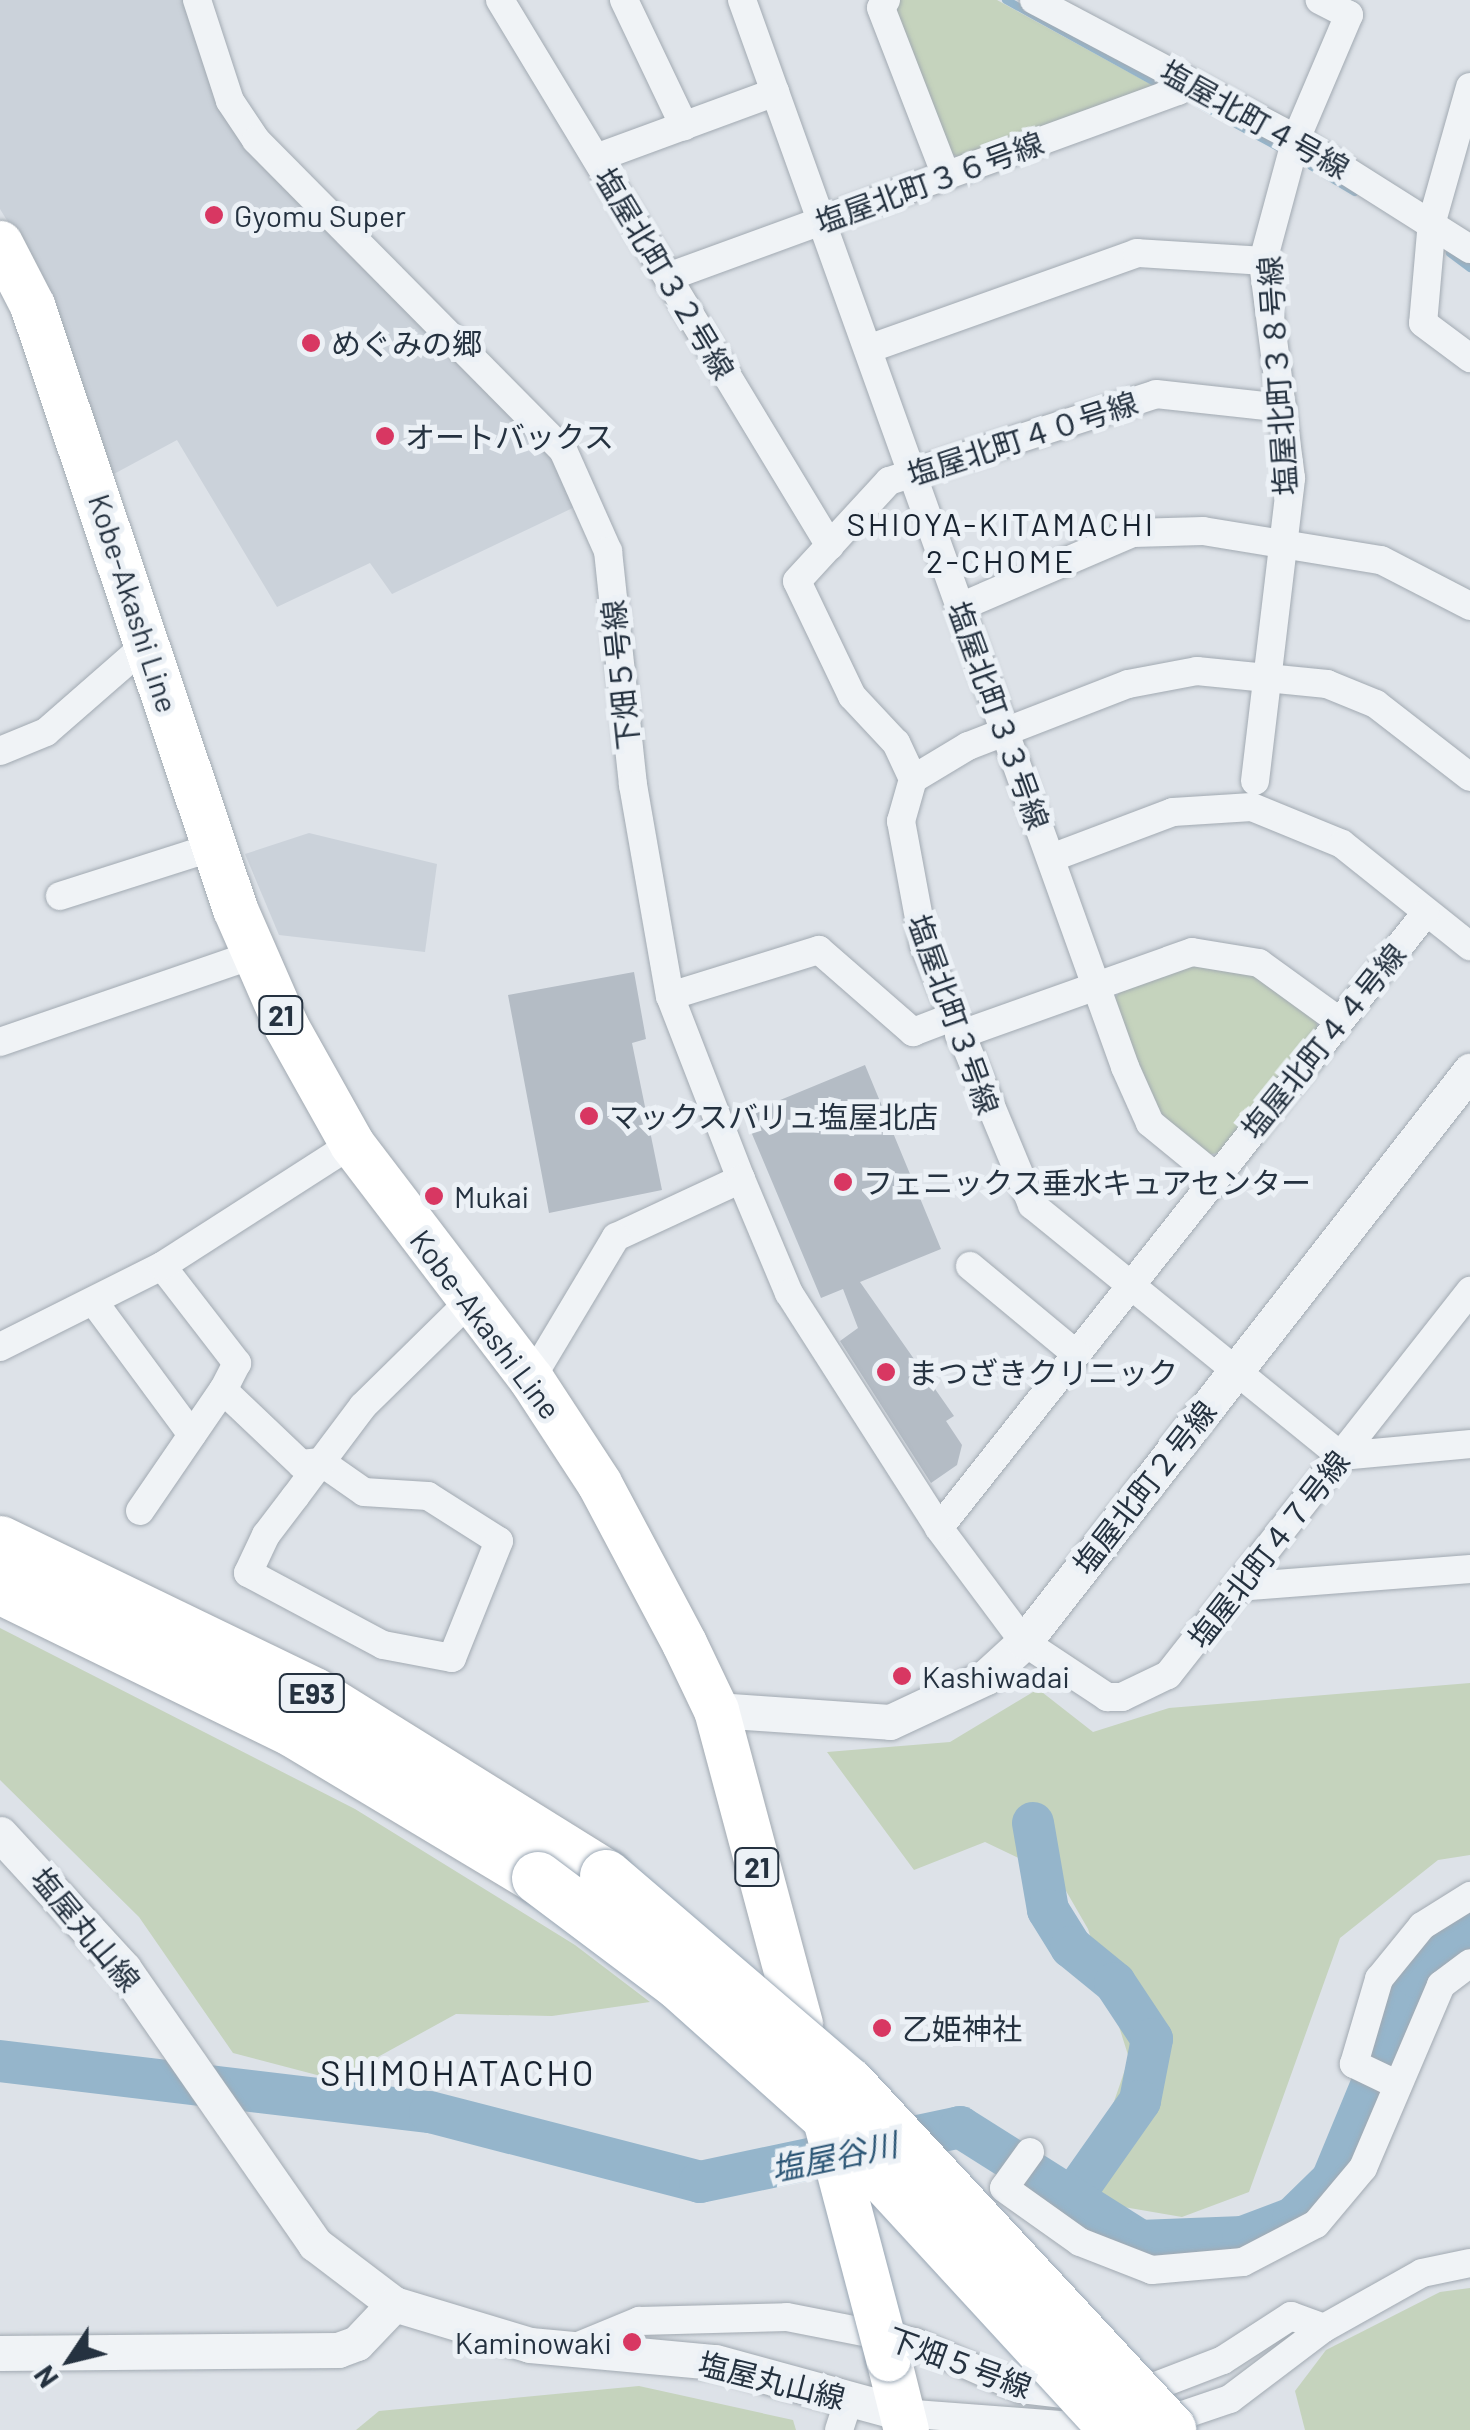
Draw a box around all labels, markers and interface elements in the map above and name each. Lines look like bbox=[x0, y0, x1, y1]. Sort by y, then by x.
street label: 塩屋北町４号線 bbox=[1154, 52, 1356, 186]
street label: 塩屋北町３６号線 bbox=[810, 124, 1048, 240]
street label: 塩屋北町３２号線 bbox=[588, 161, 742, 385]
place label: Gyomu Super bbox=[234, 197, 406, 233]
marker: Gyomu Super bbox=[203, 204, 225, 226]
street label: 塩屋北町３８号線 bbox=[1251, 255, 1303, 497]
place label: めぐみの郷 bbox=[331, 325, 481, 361]
marker: めぐみの郷 bbox=[300, 332, 322, 354]
street label: 塩屋北町４０号線 bbox=[902, 384, 1142, 492]
place label: オートバックス bbox=[405, 418, 615, 454]
marker: オートバックス bbox=[374, 425, 396, 447]
street label: Kobe-Akashi Line bbox=[82, 489, 186, 717]
district label: SHIOYA-KITAMACHI 2-CHOME bbox=[847, 505, 1155, 580]
street label: 塩屋北町３３号線 bbox=[941, 596, 1057, 834]
street label: 下畑５号線 bbox=[594, 599, 646, 751]
street label: 塩屋北町３号線 bbox=[901, 909, 1007, 1119]
street label: 塩屋北町４４号線 bbox=[1233, 936, 1413, 1146]
road number: 21 bbox=[256, 992, 306, 1038]
place label: マックスバリュ塩屋北店 bbox=[609, 1098, 939, 1134]
marker: マックスバリュ塩屋北店 bbox=[578, 1105, 600, 1127]
place label: フェニックス垂水キュアセンター bbox=[863, 1164, 1313, 1200]
marker: フェニックス垂水キュアセンター bbox=[832, 1171, 854, 1193]
place label: Mukai bbox=[454, 1178, 529, 1214]
marker: Mukai bbox=[423, 1185, 445, 1207]
street label: Kobe-Akashi Line bbox=[403, 1222, 569, 1426]
place label: まつざきクリニック bbox=[908, 1354, 1178, 1390]
marker: まつざきクリニック bbox=[873, 1359, 899, 1385]
street label: 塩屋北町２号線 bbox=[1065, 1393, 1223, 1581]
street label: 塩屋北町４７号線 bbox=[1180, 1443, 1356, 1655]
place label: Kashiwadai bbox=[922, 1658, 1070, 1694]
marker: Kashiwadai bbox=[891, 1665, 913, 1687]
road number: E93 bbox=[277, 1670, 347, 1716]
road number: 21 bbox=[732, 1844, 782, 1890]
street label: 塩屋丸山線 bbox=[24, 1860, 148, 1998]
place label: 乙姫神社 bbox=[902, 2010, 1022, 2046]
marker: 乙姫神社 bbox=[871, 2017, 893, 2039]
district label: SHIMOHATACHO bbox=[320, 2051, 596, 2093]
water label: 塩屋谷川 bbox=[767, 2124, 901, 2188]
north arrow bbox=[20, 2310, 120, 2410]
street label: 下畑５号線 bbox=[883, 2319, 1037, 2405]
place label: Kaminowaki bbox=[455, 2324, 612, 2360]
marker: Kaminowaki bbox=[621, 2331, 643, 2353]
street label: 塩屋丸山線 bbox=[695, 2344, 849, 2416]
text: N bbox=[26, 2360, 65, 2395]

